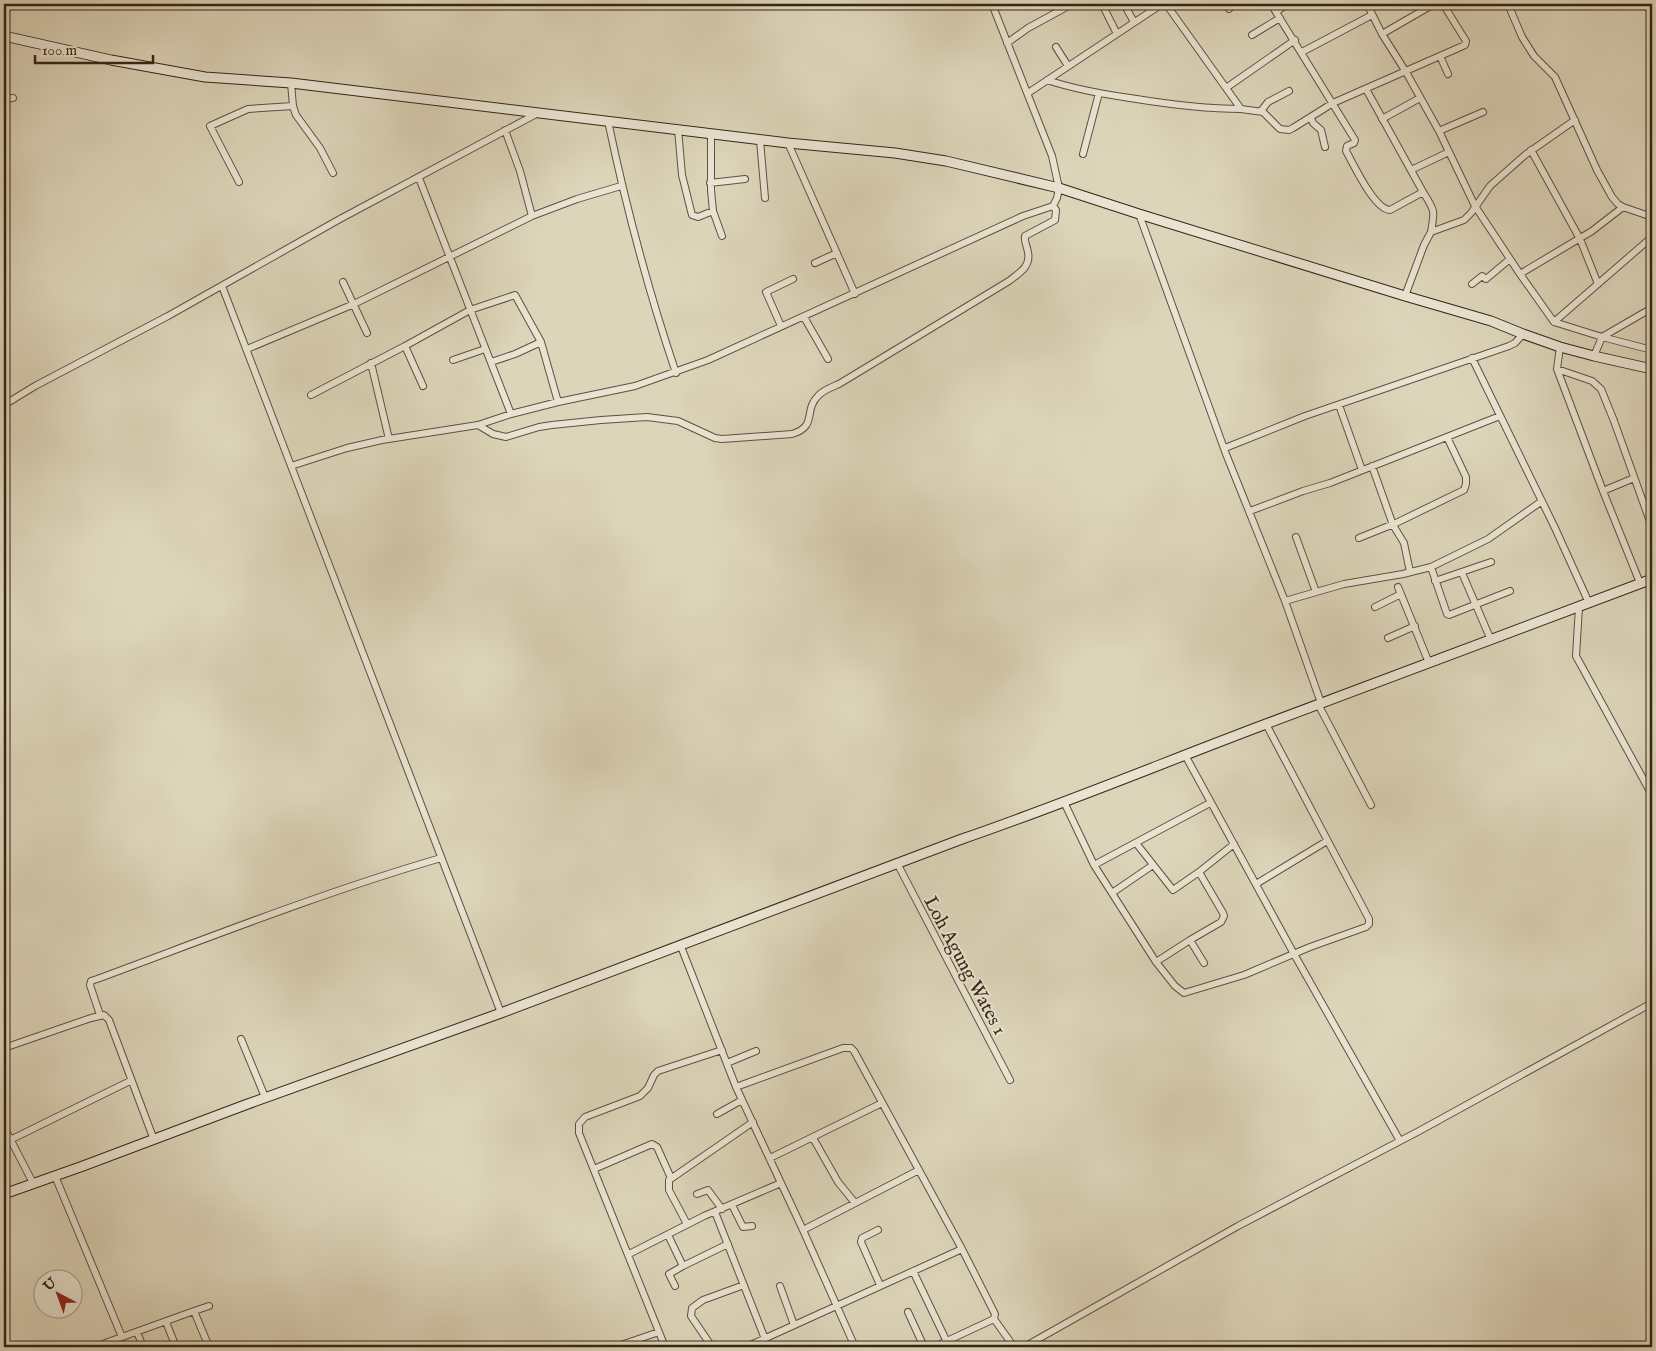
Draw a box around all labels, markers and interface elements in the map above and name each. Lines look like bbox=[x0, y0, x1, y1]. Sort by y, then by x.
scale bar bbox=[35, 32, 152, 64]
text: 100 m bbox=[42, 41, 78, 60]
street label: Loh Agung Wates 1 bbox=[917, 892, 1011, 1040]
north arrow bbox=[32, 1268, 82, 1318]
text: U bbox=[39, 1274, 61, 1296]

